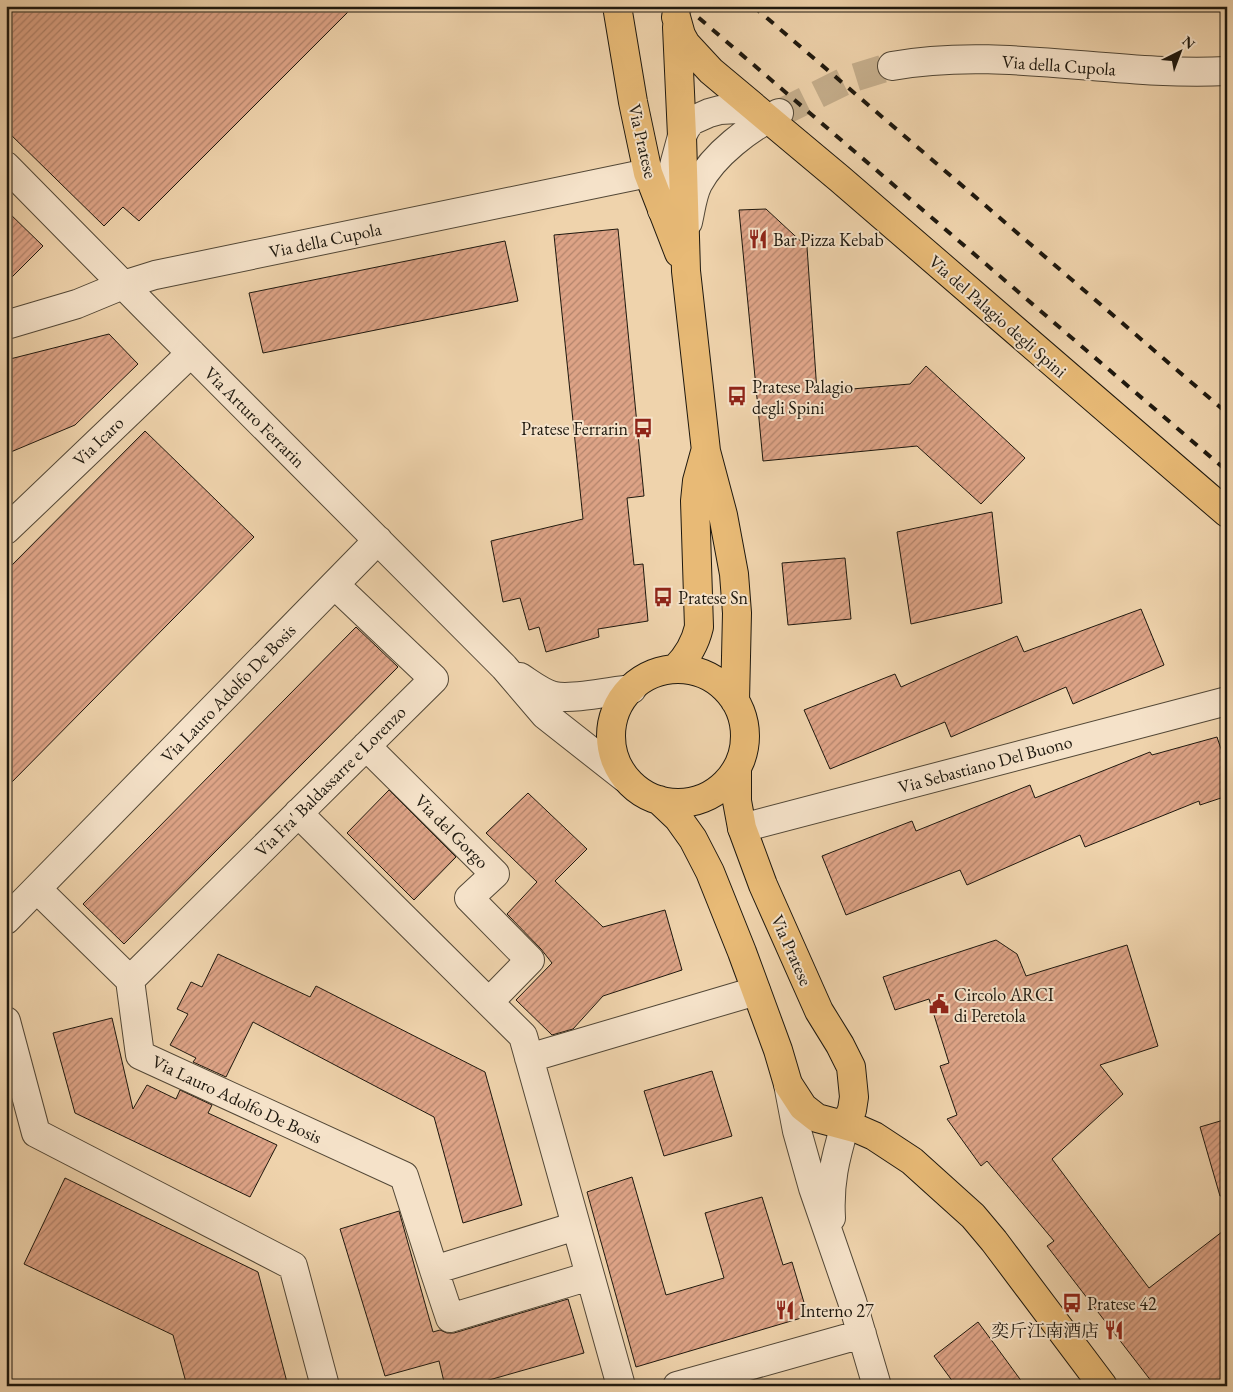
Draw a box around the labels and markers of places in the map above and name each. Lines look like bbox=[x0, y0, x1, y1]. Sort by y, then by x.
restaurant icon: Bar Pizza Kebab bbox=[747, 228, 769, 250]
place label: Bar Pizza Kebab bbox=[773, 228, 884, 251]
place label: Pratese Palagio degli Spini bbox=[752, 375, 853, 419]
bus stop icon: Pratese Palagio degli Spini bbox=[726, 385, 748, 407]
place label: Pratese Ferrarin bbox=[521, 417, 628, 440]
bus stop icon: Pratese Ferrarin bbox=[632, 417, 654, 439]
bus stop icon: Pratese Sn bbox=[652, 586, 674, 608]
place label: Pratese Sn bbox=[678, 586, 749, 609]
place label: Circolo ARCI di Peretola bbox=[954, 983, 1054, 1027]
public building icon: Circolo ARCI di Peretola bbox=[928, 993, 950, 1015]
bus stop icon: Pratese 42 bbox=[1061, 1292, 1083, 1314]
place label: Pratese 42 bbox=[1087, 1292, 1157, 1315]
restaurant icon: Interno 27 bbox=[774, 1299, 796, 1321]
place label: Interno 27 bbox=[800, 1299, 874, 1322]
place label: 奕斤江南酒店 bbox=[991, 1319, 1099, 1342]
restaurant icon: 奕斤江南酒店 bbox=[1103, 1319, 1125, 1341]

